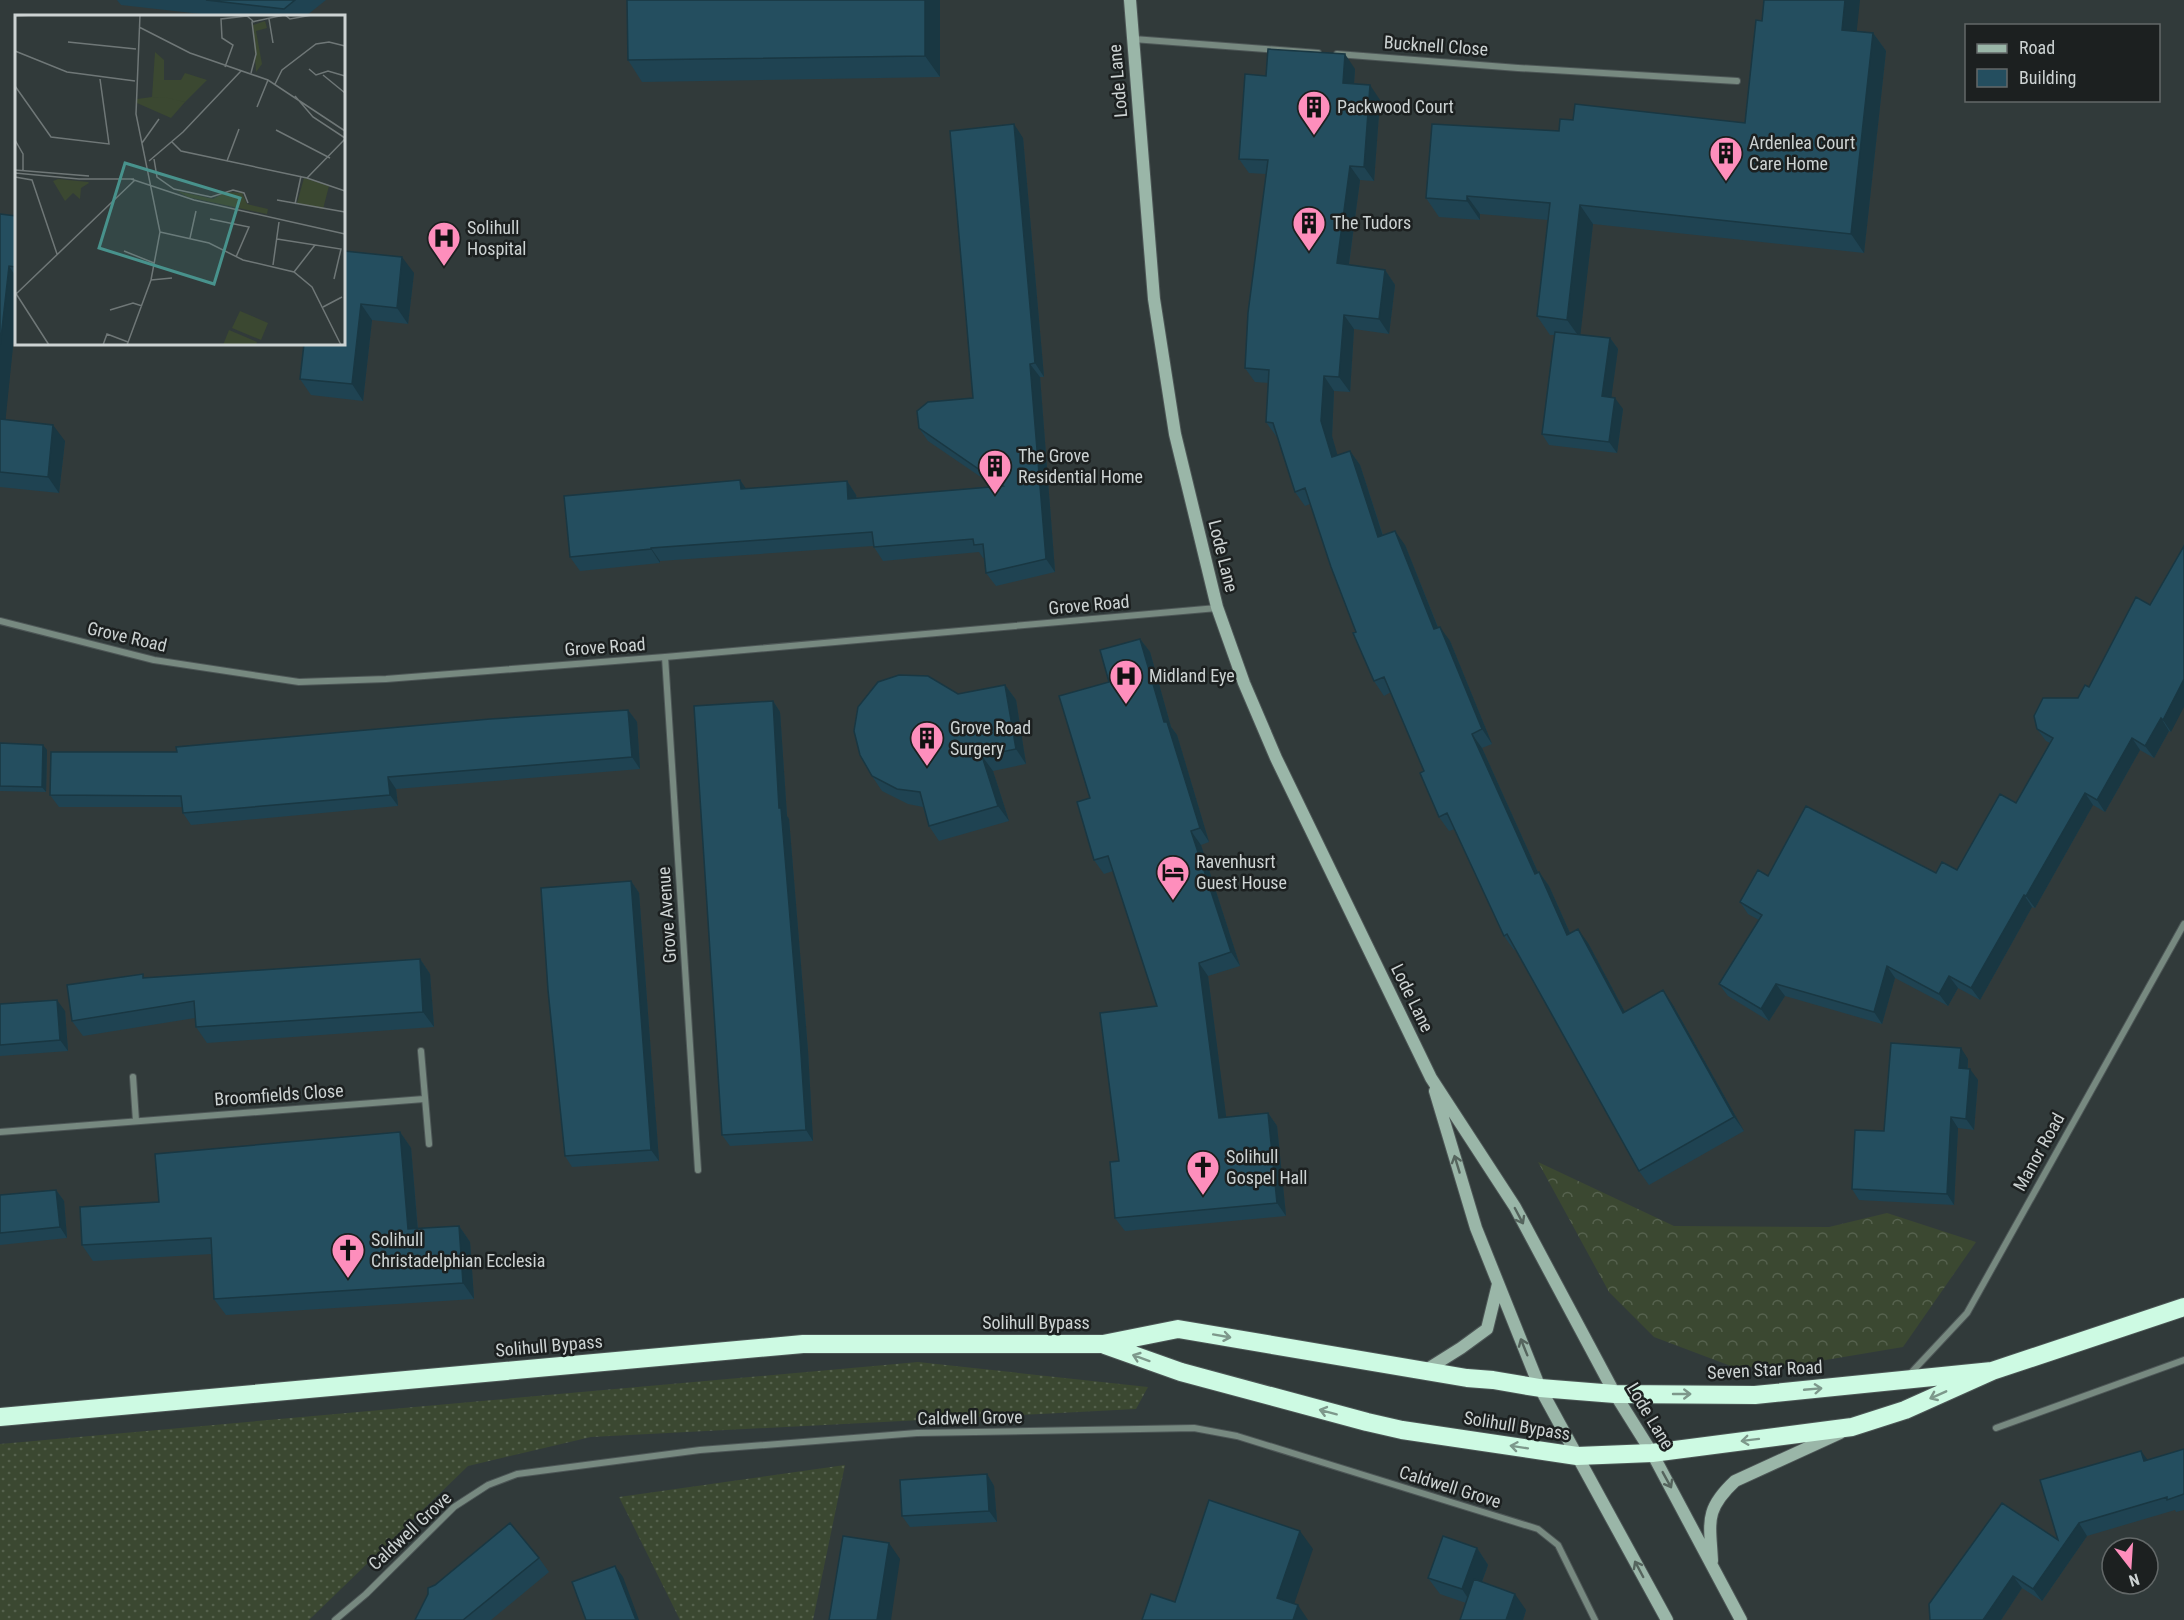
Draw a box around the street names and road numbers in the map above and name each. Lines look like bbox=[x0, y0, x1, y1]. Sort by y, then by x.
street label: Bucknell Close bbox=[1383, 31, 1489, 60]
street label: Lode Lane bbox=[1104, 44, 1131, 119]
street label: Lode Lane bbox=[1204, 518, 1243, 594]
street label: Grove Road bbox=[1048, 591, 1130, 618]
street label: Grove Road bbox=[85, 617, 169, 656]
street label: Grove Road bbox=[564, 633, 646, 660]
street label: Grove Avenue bbox=[653, 866, 680, 964]
street label: Lode Lane bbox=[1387, 960, 1438, 1035]
street label: Broomfields Close bbox=[214, 1080, 344, 1109]
street label: Manor Road bbox=[2009, 1109, 2069, 1194]
street label: Solihull Bypass bbox=[982, 1312, 1090, 1333]
street label: Solihull Bypass bbox=[494, 1330, 604, 1361]
street label: Seven Star Road bbox=[1707, 1356, 1823, 1383]
street label: Lode Lane bbox=[1623, 1379, 1678, 1453]
street label: Caldwell Grove bbox=[917, 1406, 1023, 1429]
street label: Solihull Bypass bbox=[1462, 1407, 1572, 1444]
street label: Caldwell Grove bbox=[1397, 1461, 1504, 1512]
street label: Caldwell Grove bbox=[364, 1487, 455, 1574]

